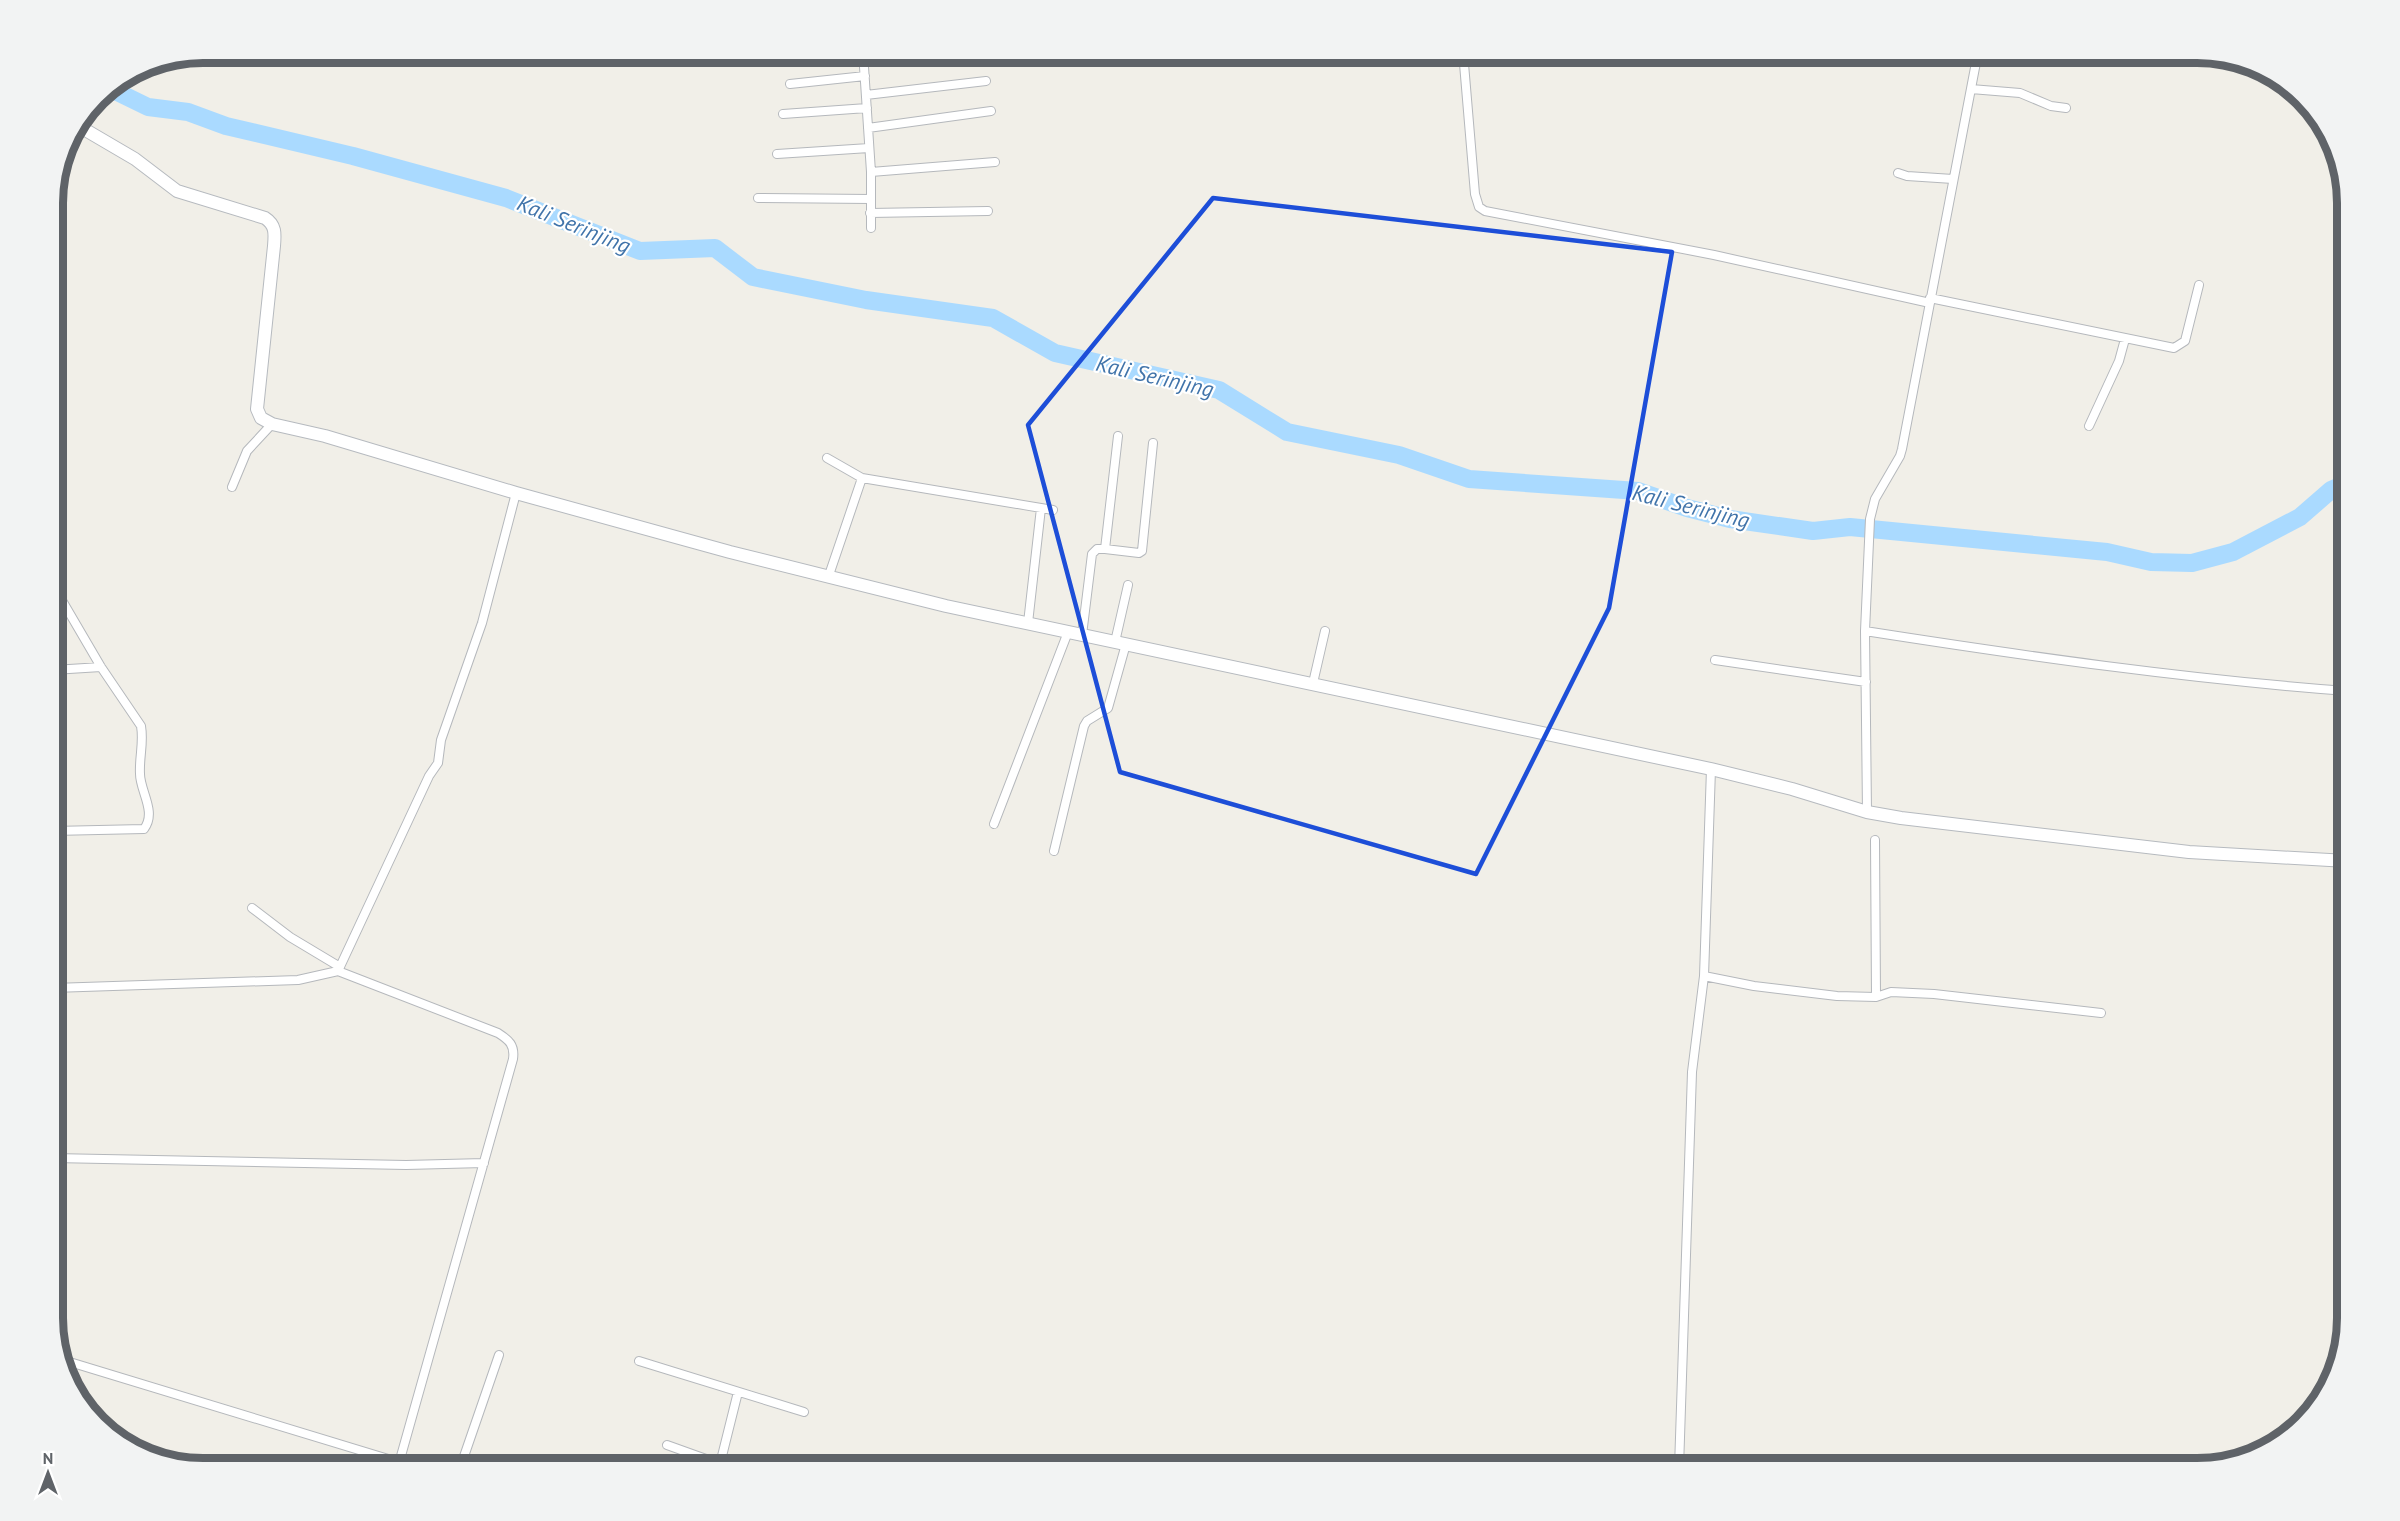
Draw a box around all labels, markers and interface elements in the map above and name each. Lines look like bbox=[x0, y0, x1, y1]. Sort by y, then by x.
water label: Kali Serinjing bbox=[513, 189, 635, 259]
water label: Kali Serinjing bbox=[1093, 349, 1217, 403]
water label: Kali Serinjing bbox=[1630, 478, 1752, 534]
north arrow bbox=[18, 1443, 78, 1503]
text: N bbox=[43, 1448, 53, 1468]

